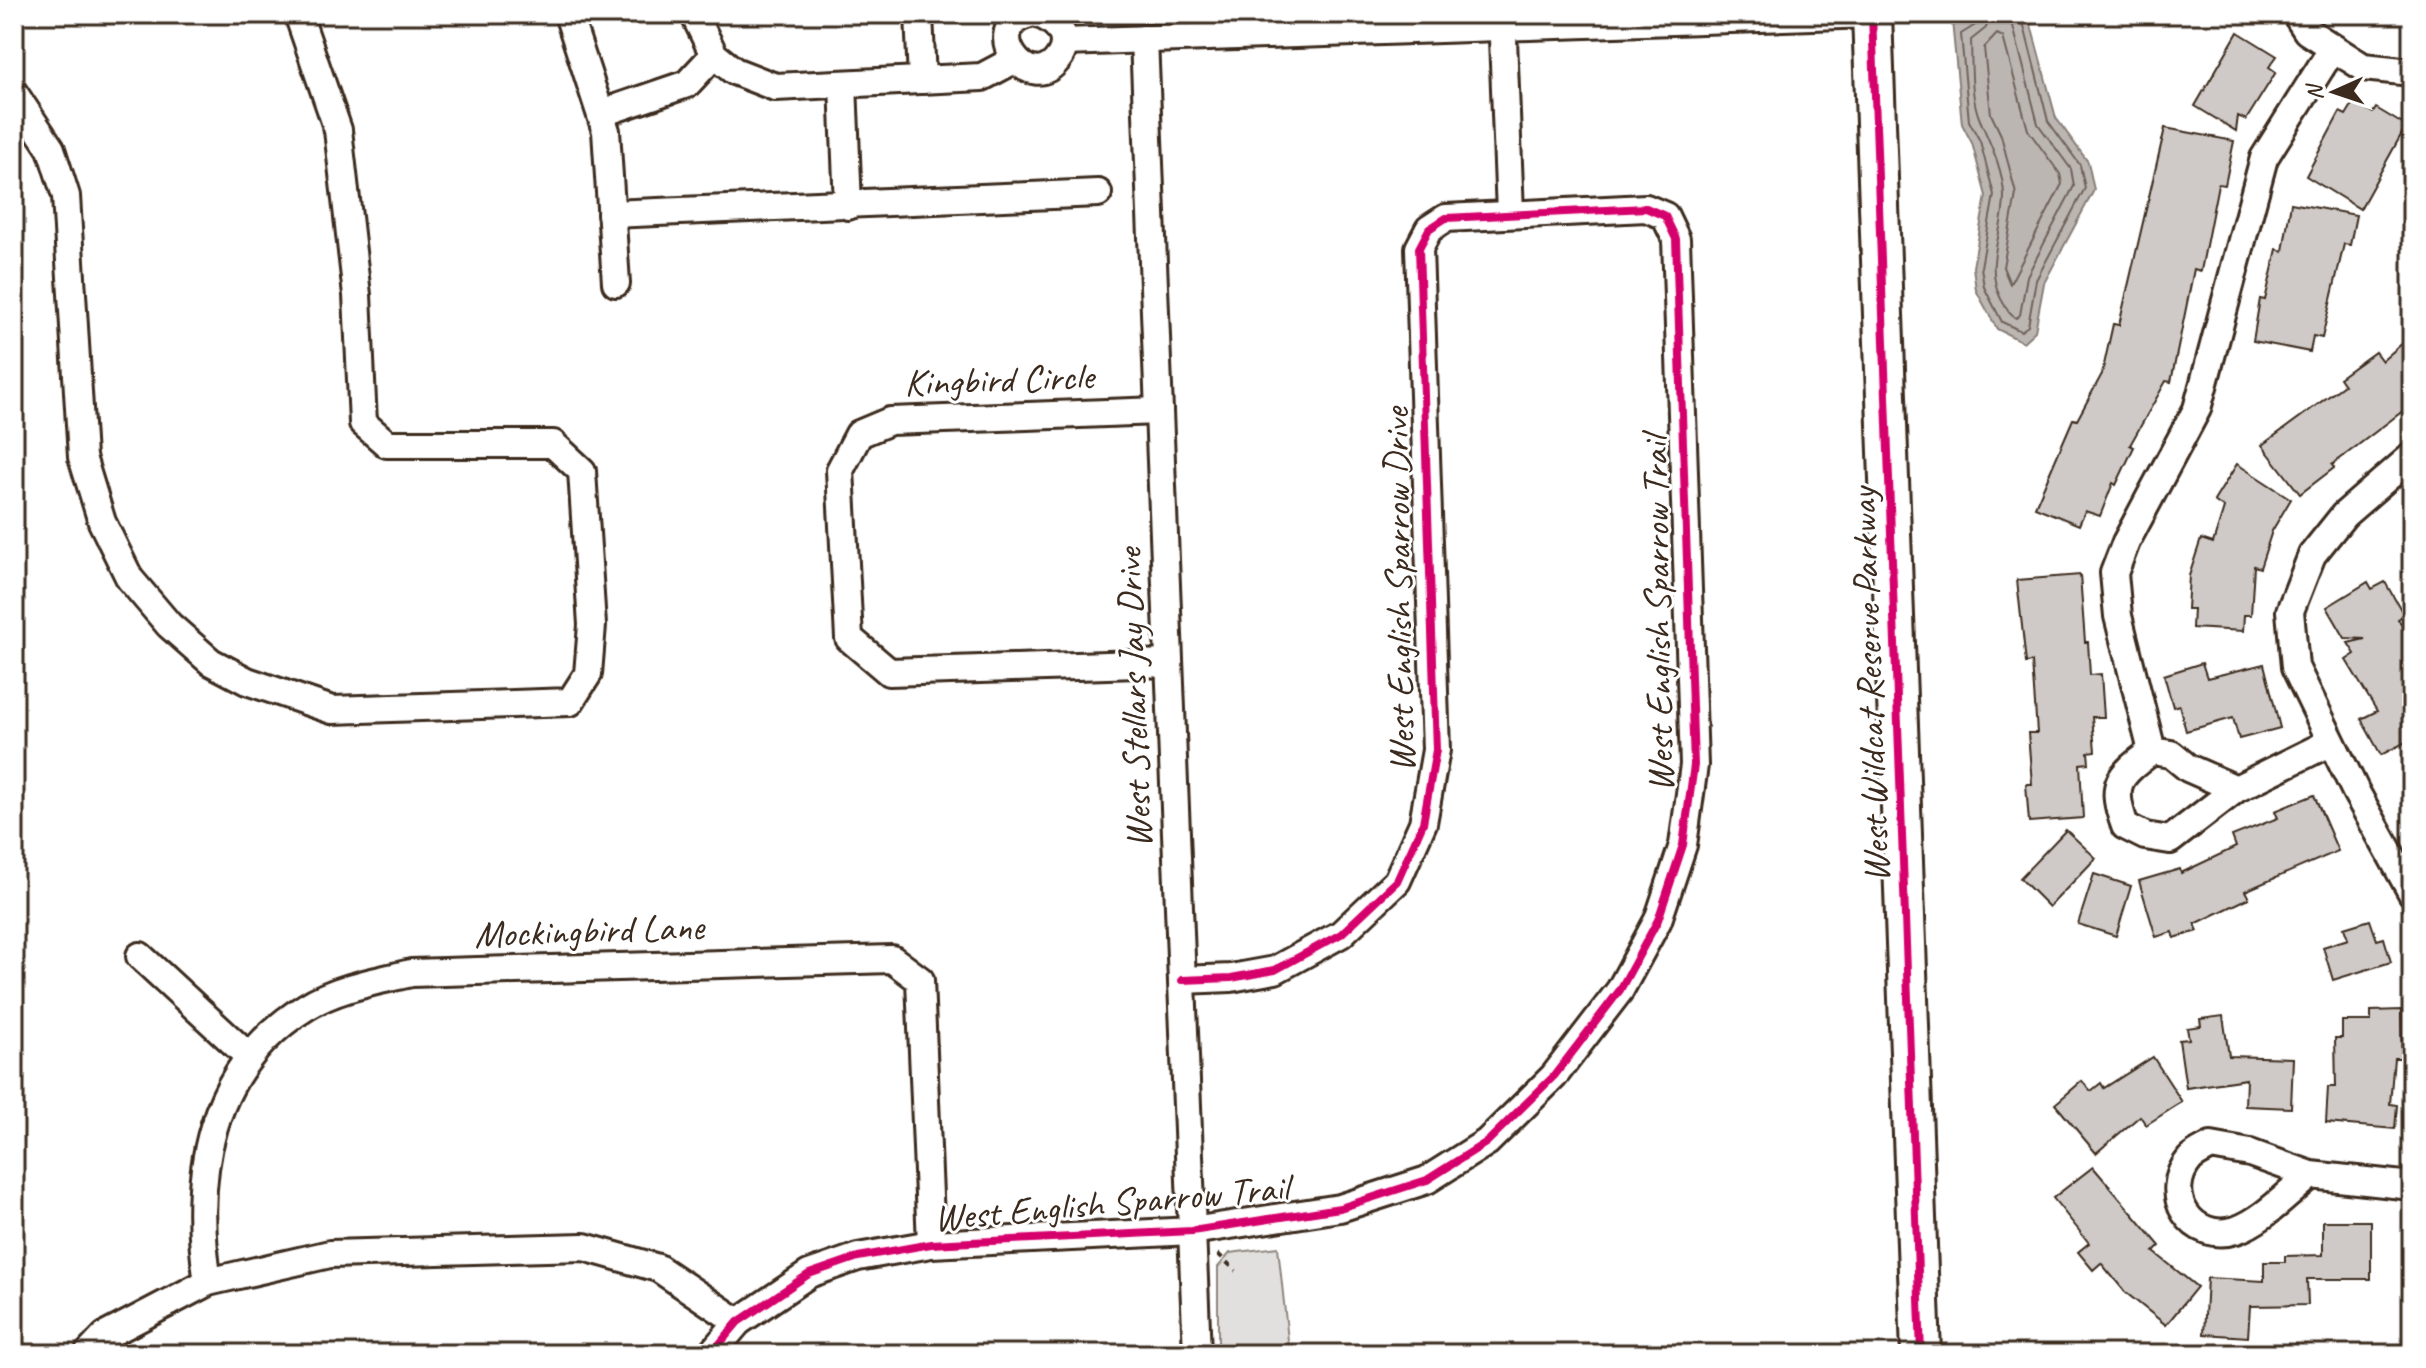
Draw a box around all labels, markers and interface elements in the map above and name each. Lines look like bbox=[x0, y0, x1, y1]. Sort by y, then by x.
north arrow bbox=[2294, 52, 2374, 132]
text: N bbox=[2301, 82, 2329, 101]
street label: Kingbird Circle bbox=[904, 353, 1097, 406]
street label: West English Sparrow Drive bbox=[1372, 405, 1425, 773]
street label: West English Sparrow Trail bbox=[1631, 429, 1684, 792]
street label: West Wildcat Reserve Parkway bbox=[1839, 484, 1900, 883]
street label: West Stellars Jay Drive bbox=[1105, 545, 1162, 849]
street label: Mockingbird Lane bbox=[474, 903, 707, 958]
street label: West English Sparrow Trail bbox=[932, 1163, 1297, 1241]

